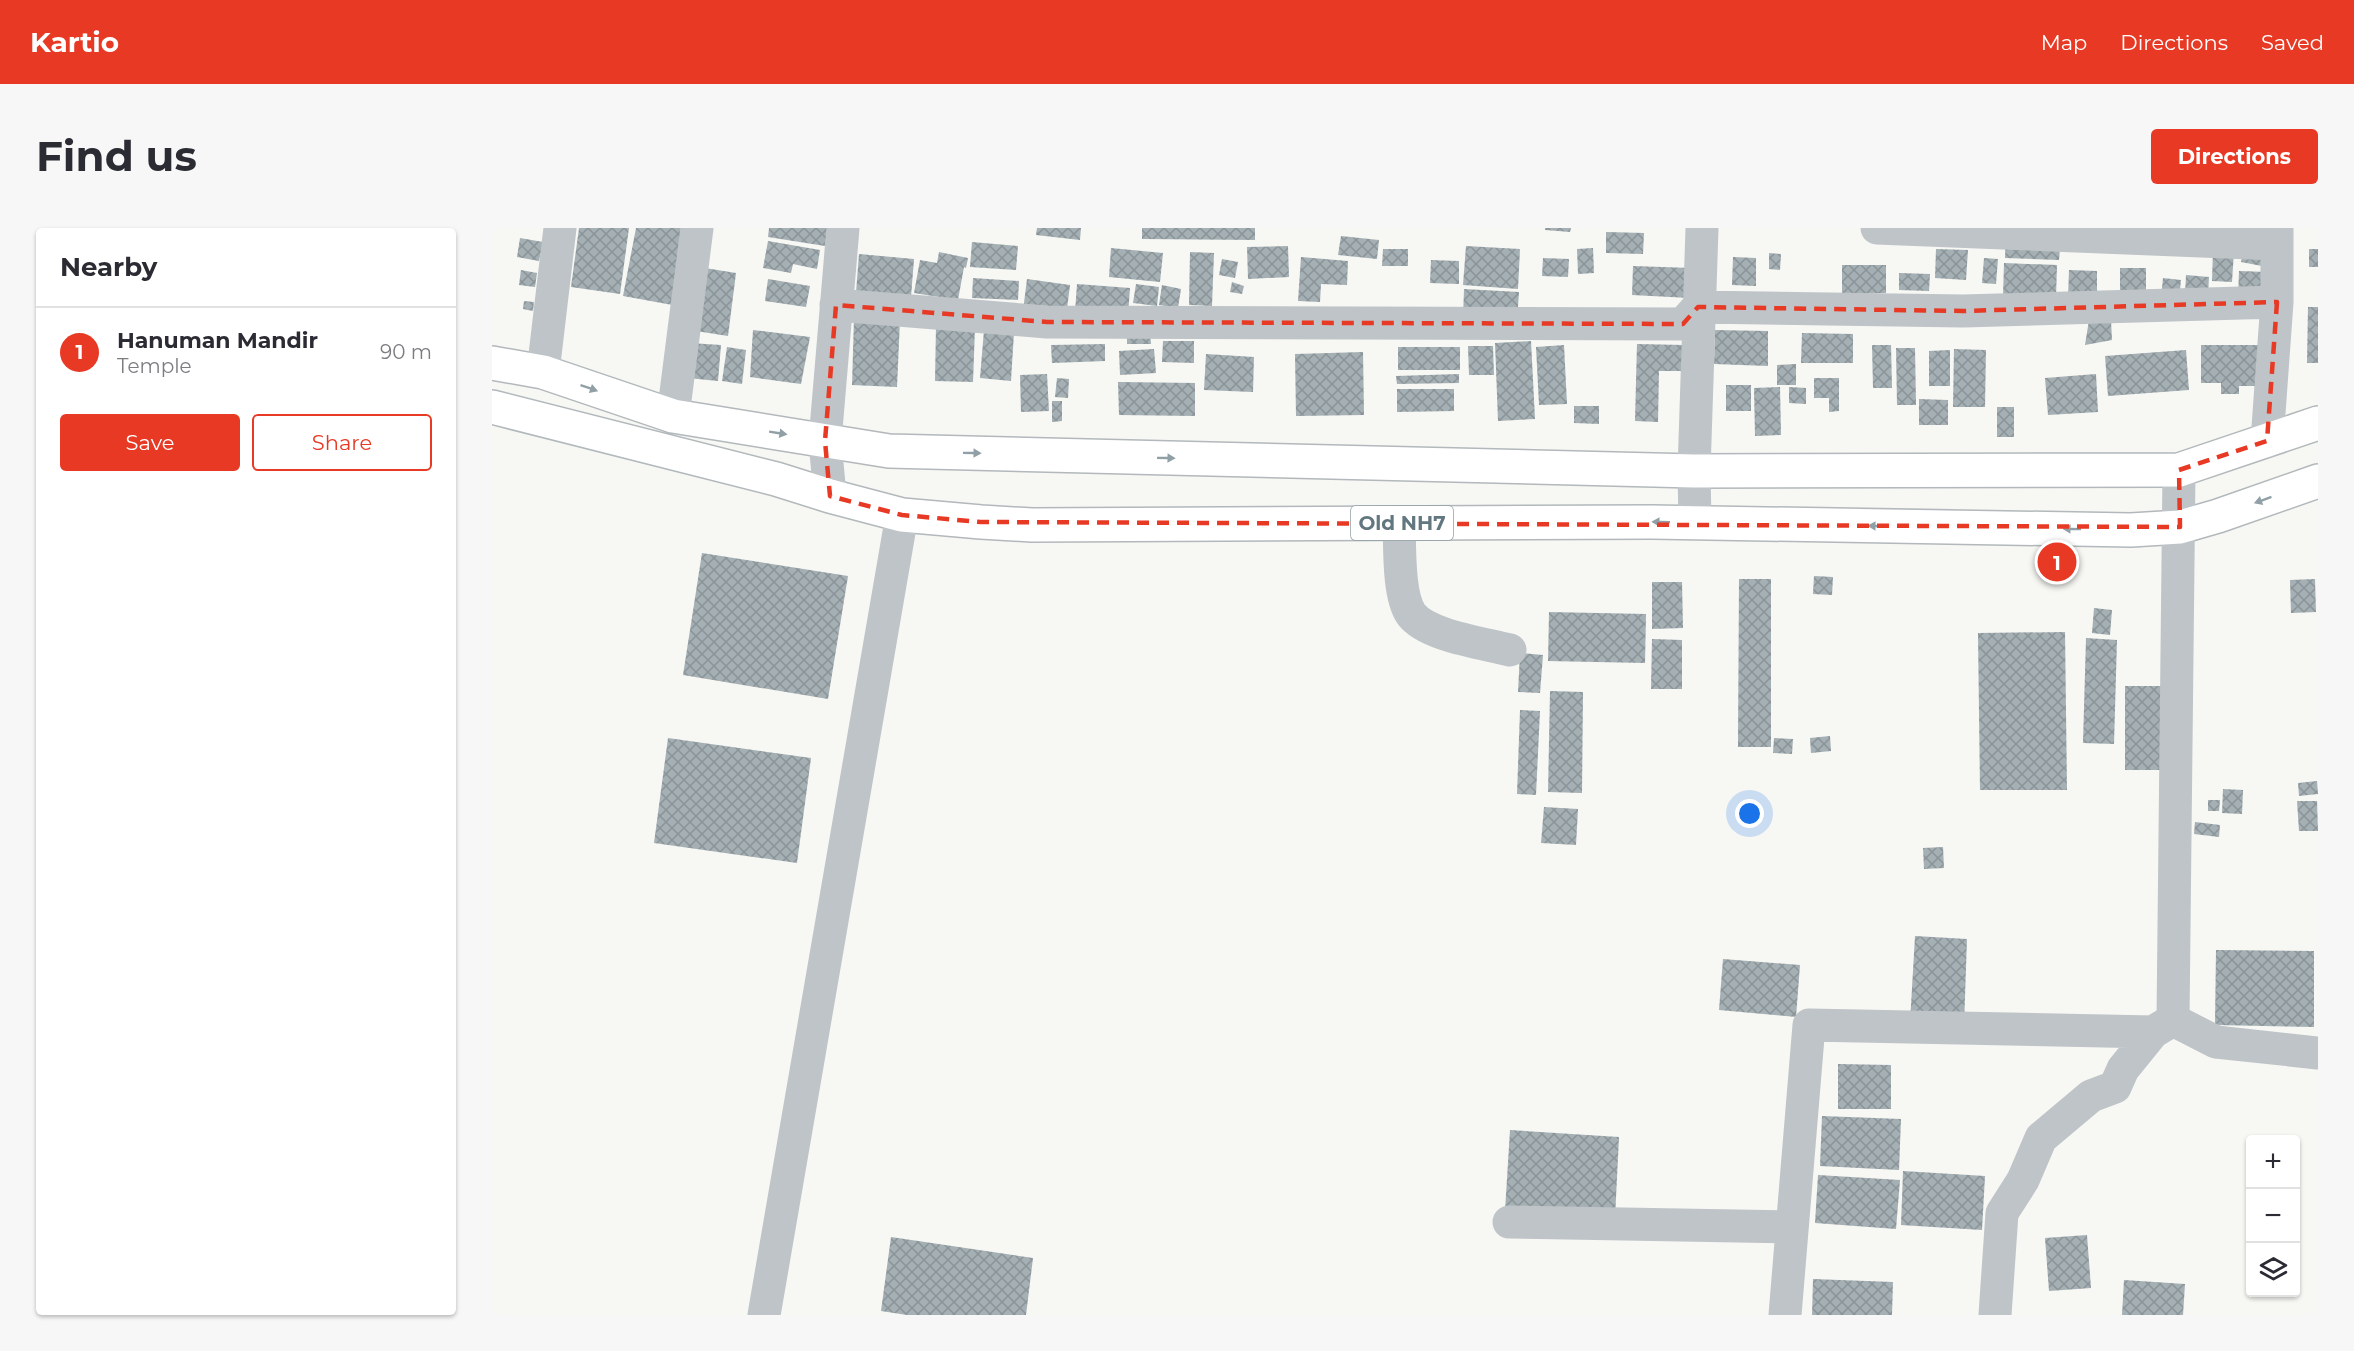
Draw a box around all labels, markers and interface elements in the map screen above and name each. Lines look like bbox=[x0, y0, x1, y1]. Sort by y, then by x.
text: Kartio bbox=[30, 25, 119, 59]
text: Map bbox=[2041, 30, 2087, 55]
text: Directions bbox=[2120, 30, 2228, 55]
text: Saved bbox=[2261, 30, 2324, 55]
button: Directions bbox=[2151, 129, 2318, 184]
text: Find us bbox=[36, 130, 197, 182]
text: Nearby bbox=[60, 251, 157, 283]
text: Hanuman Mandir bbox=[117, 327, 318, 354]
text: 1 bbox=[76, 340, 83, 364]
text: 90 m bbox=[380, 340, 432, 364]
text: Temple bbox=[117, 354, 192, 378]
one-way arrow bbox=[580, 384, 598, 393]
button: Save bbox=[60, 414, 240, 471]
button: Share bbox=[252, 414, 432, 471]
one-way arrow bbox=[769, 429, 788, 438]
one-way arrow bbox=[962, 448, 981, 458]
one-way arrow bbox=[1157, 453, 1176, 463]
one-way arrow bbox=[2254, 496, 2272, 506]
road number: Old NH7 bbox=[1351, 506, 1453, 540]
one-way arrow bbox=[1652, 518, 1671, 527]
one-way arrow bbox=[1868, 521, 1887, 531]
one-way arrow bbox=[2063, 524, 2082, 534]
pin: 1 bbox=[2038, 540, 2076, 584]
your location bbox=[1735, 799, 1764, 828]
map controls bbox=[2246, 1135, 2300, 1297]
button: + bbox=[2246, 1135, 2300, 1189]
button: − bbox=[2246, 1189, 2300, 1243]
button: layers bbox=[2246, 1243, 2300, 1297]

